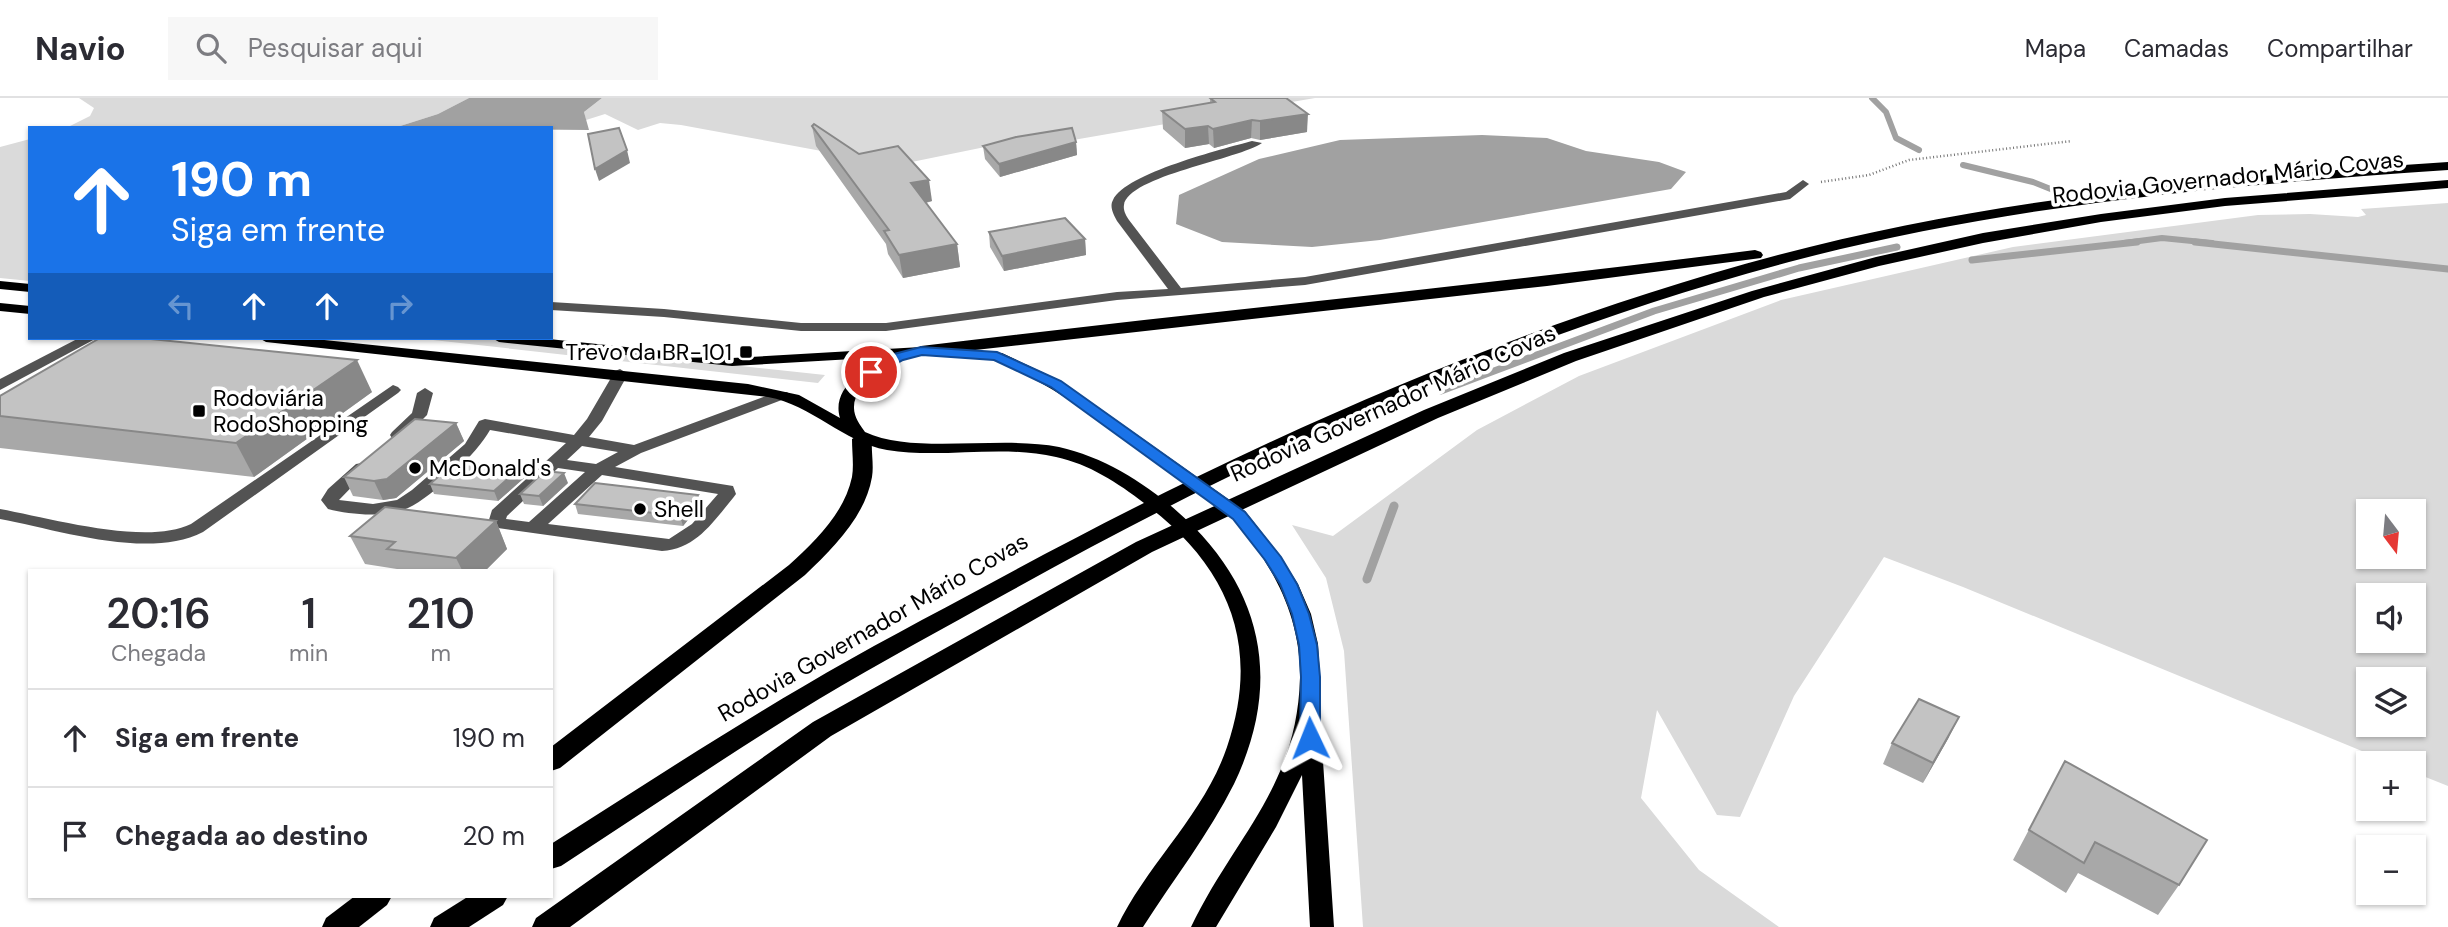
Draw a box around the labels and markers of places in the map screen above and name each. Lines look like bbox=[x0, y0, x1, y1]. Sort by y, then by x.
place label: Trevo da BR-101 bbox=[565, 337, 732, 367]
pin bbox=[841, 342, 901, 402]
marker: Trevo da BR-101 bbox=[738, 344, 754, 360]
place label: Rodoviária RodoShopping bbox=[213, 383, 368, 439]
marker: Rodoviária RodoShopping bbox=[191, 403, 207, 419]
place label: McDonald's bbox=[429, 453, 551, 483]
marker: McDonald's bbox=[407, 460, 423, 476]
place label: Shell bbox=[654, 494, 704, 524]
marker: Shell bbox=[632, 501, 648, 517]

